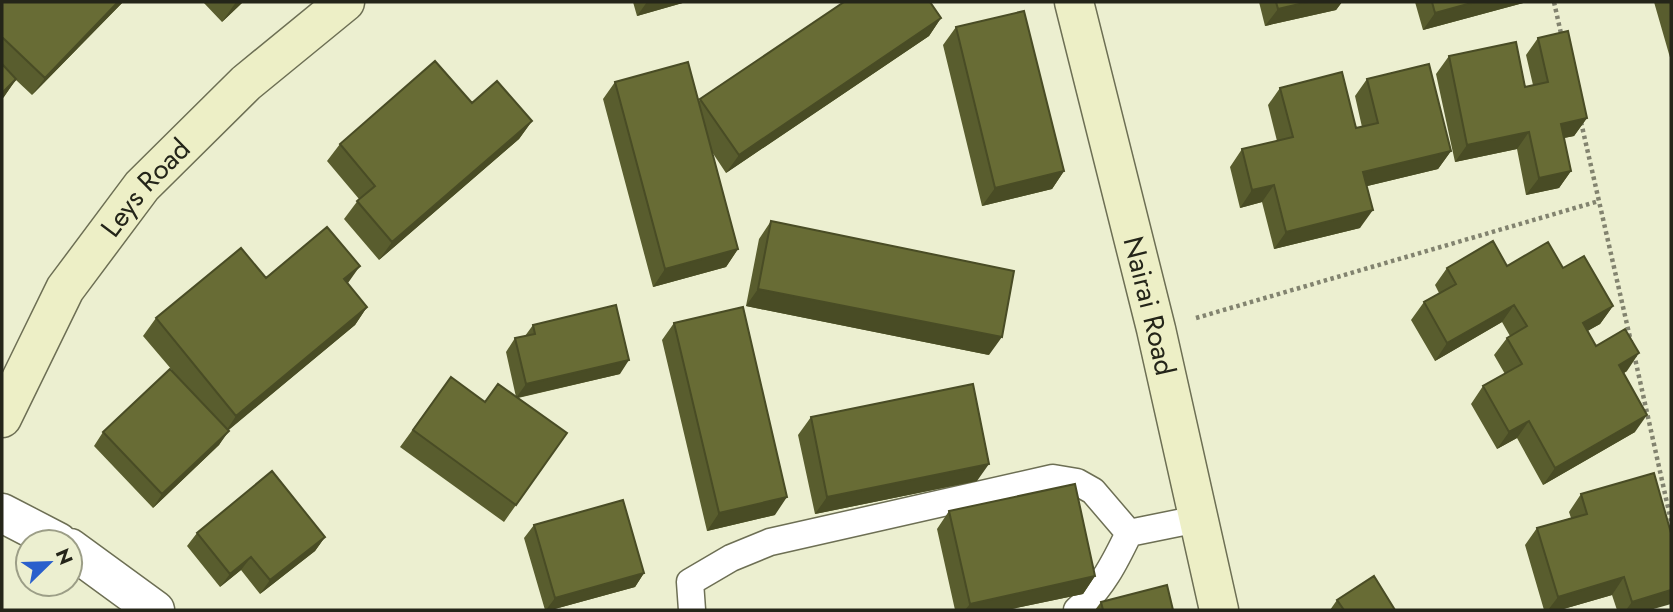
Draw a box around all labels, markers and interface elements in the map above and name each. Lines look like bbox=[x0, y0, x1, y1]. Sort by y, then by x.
street label: Leys Road bbox=[90, 129, 199, 245]
street label: Nairai Road bbox=[1113, 232, 1186, 379]
north arrow bbox=[14, 528, 84, 598]
text: N bbox=[49, 544, 80, 569]

